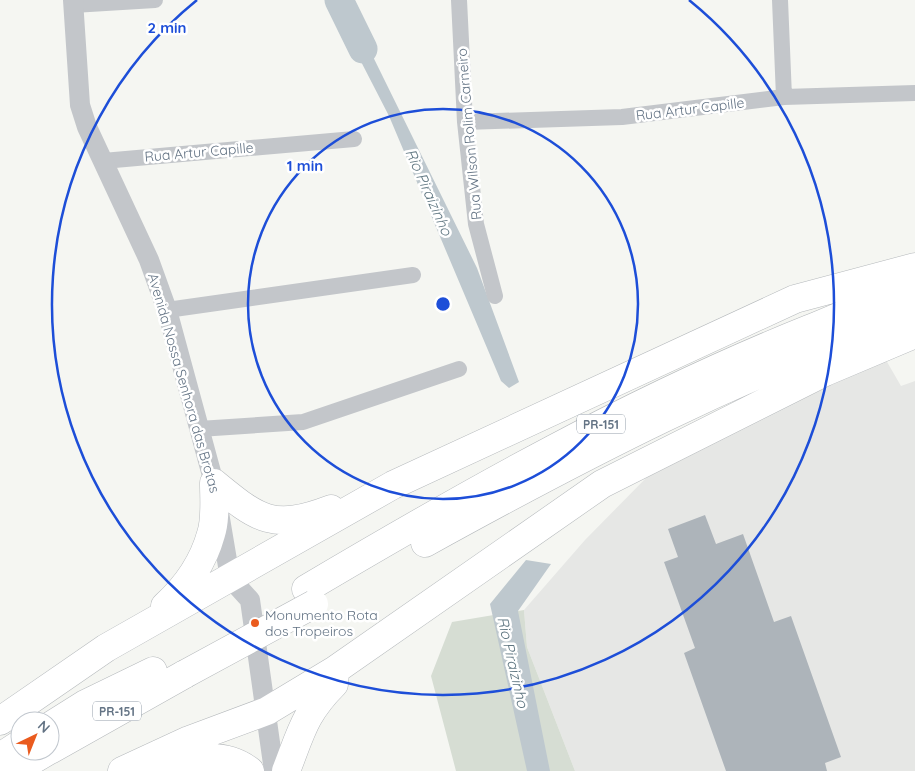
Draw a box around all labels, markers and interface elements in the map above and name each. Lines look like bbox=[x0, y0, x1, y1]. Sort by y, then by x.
text: 2 min bbox=[147, 18, 187, 37]
street label: Rua Wilson Rolim Carneiro bbox=[453, 47, 485, 221]
street label: Rua Artur Capille bbox=[635, 93, 745, 125]
street label: Rua Artur Capille bbox=[144, 138, 254, 166]
water label: Rio Piraizinho bbox=[401, 146, 457, 239]
text: 1 min bbox=[287, 156, 323, 175]
street label: Avenida Nossa Senhora das Brotas bbox=[144, 271, 224, 495]
centre of rings bbox=[434, 295, 452, 313]
road number: PR-151 bbox=[577, 414, 625, 434]
place label: Monumento Rota dos Tropeiros bbox=[265, 606, 378, 640]
water label: Rio Piraizinho bbox=[493, 615, 533, 710]
marker: Monumento Rota dos Tropeiros bbox=[249, 617, 261, 629]
road number: PR-151 bbox=[93, 701, 141, 720]
north arrow bbox=[10, 711, 60, 761]
text: N bbox=[34, 716, 54, 737]

